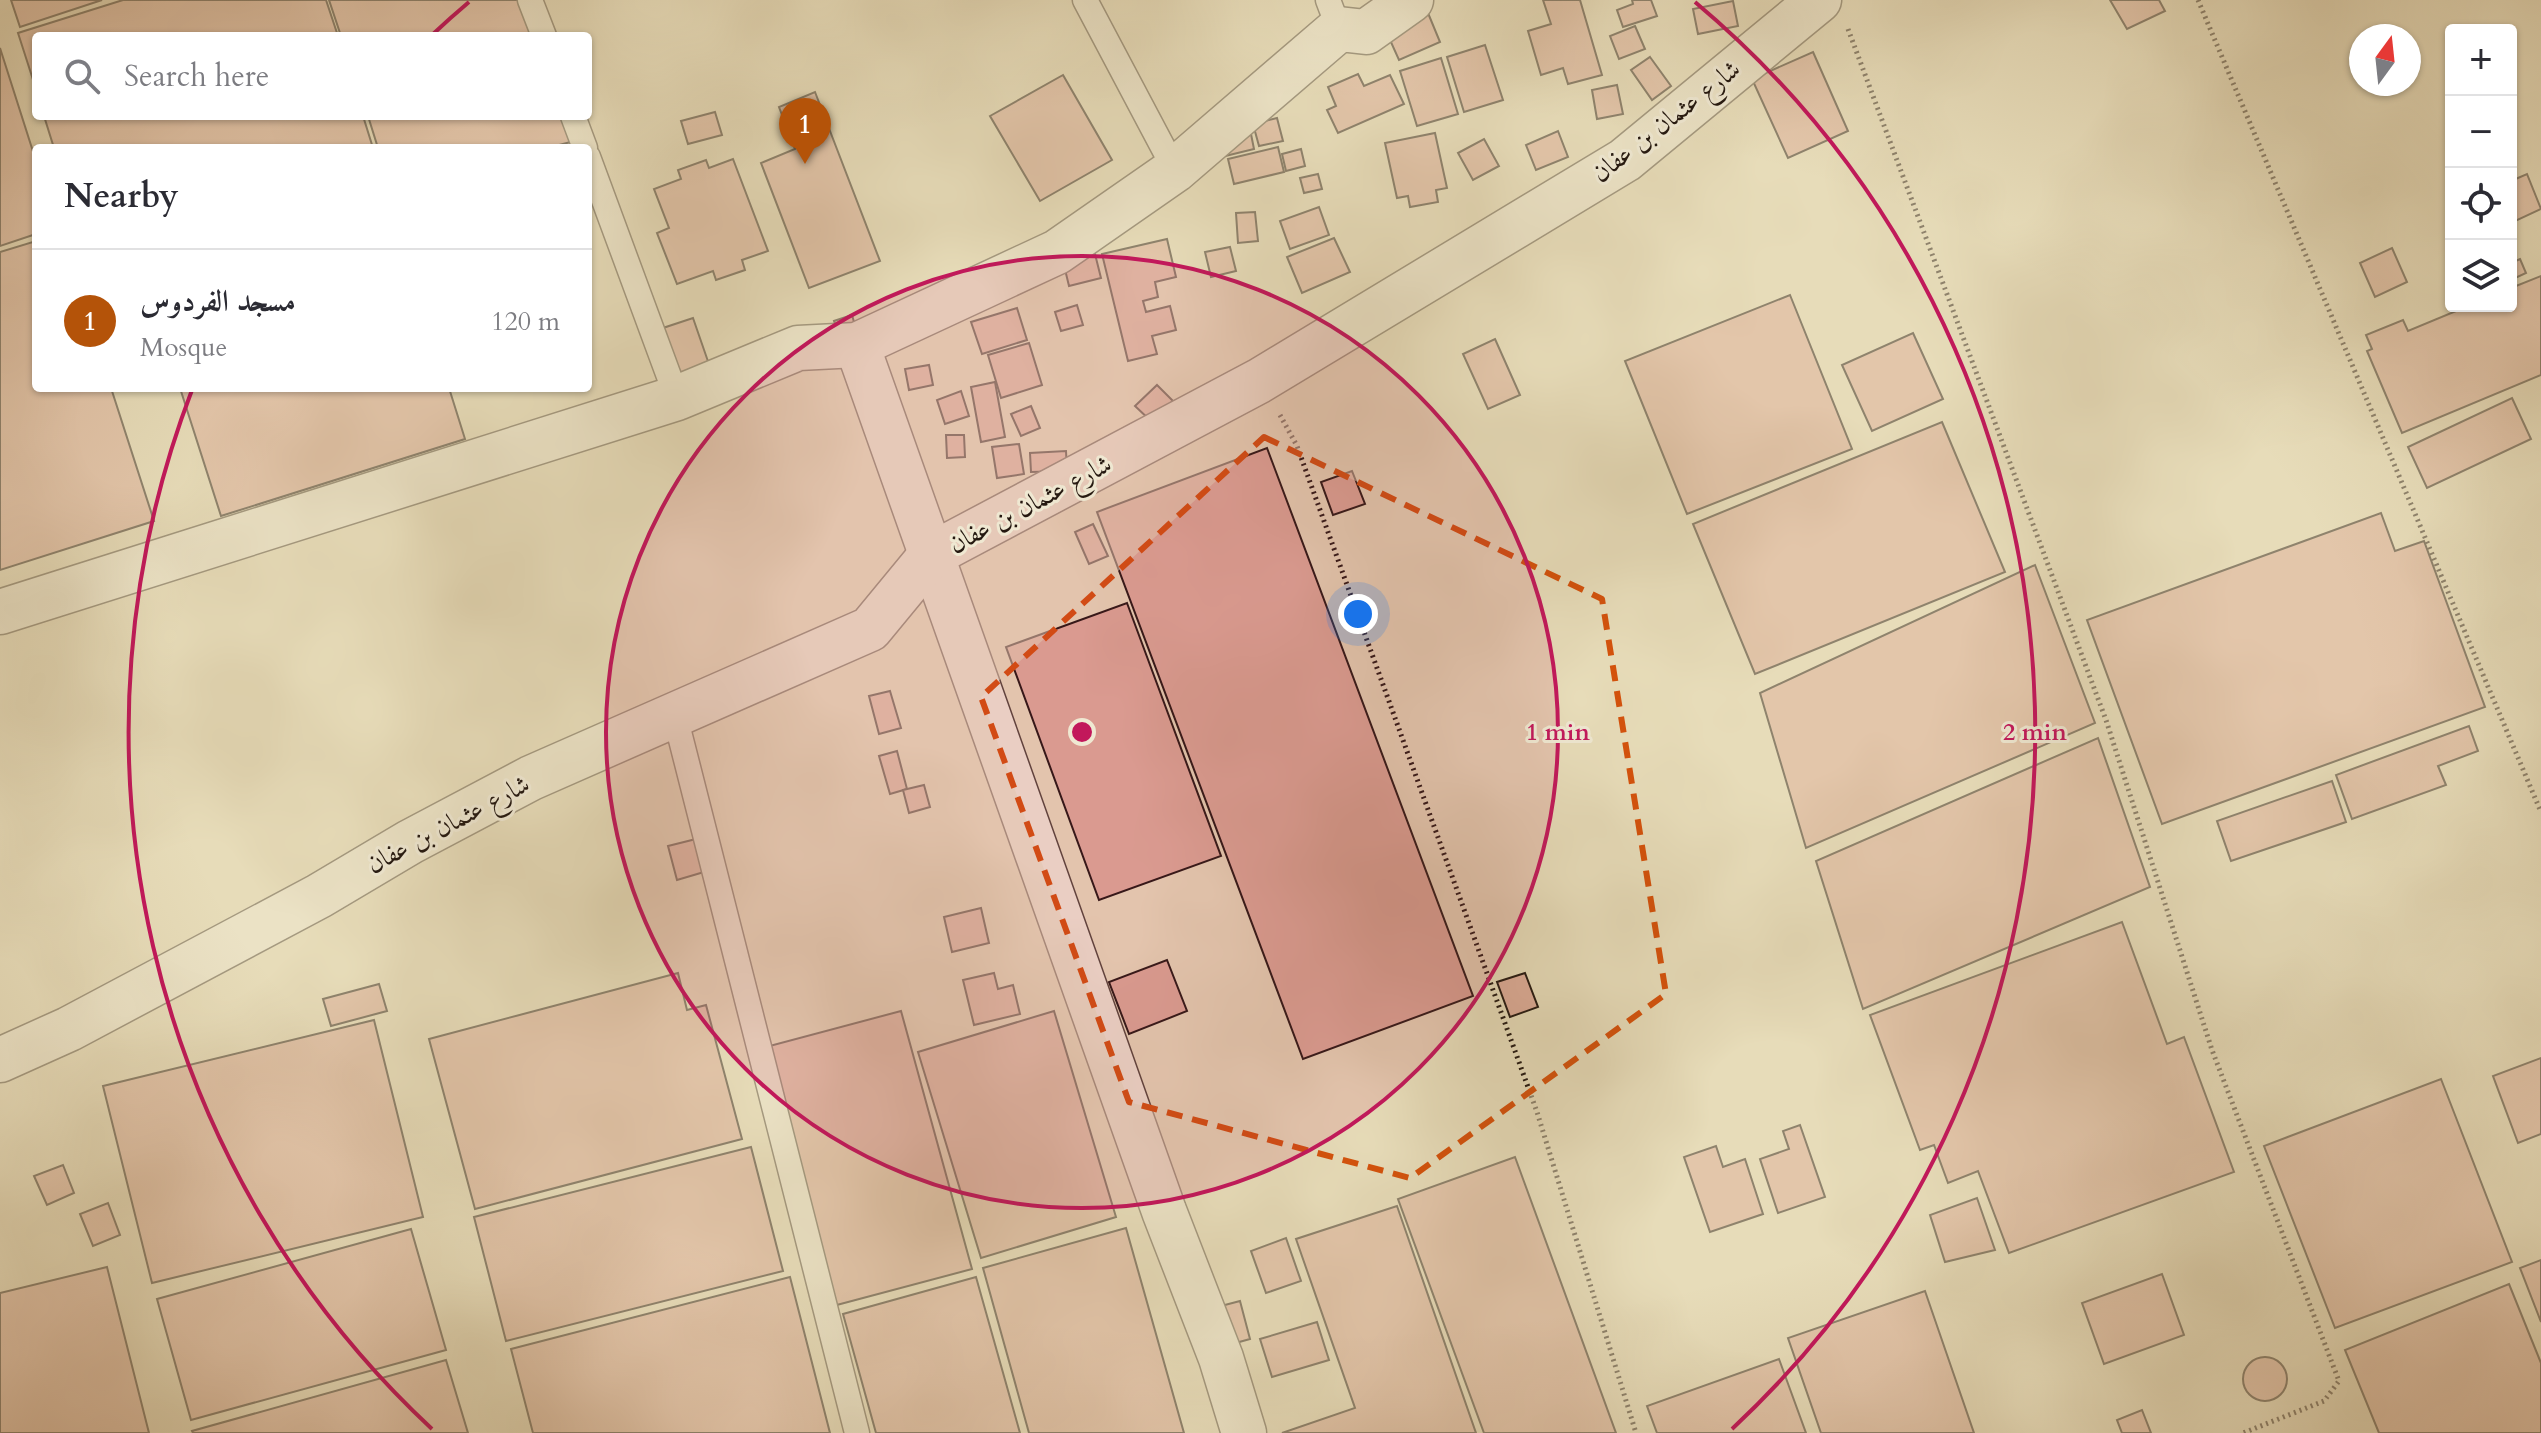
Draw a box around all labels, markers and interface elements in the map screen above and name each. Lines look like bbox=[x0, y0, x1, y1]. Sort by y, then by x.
north arrow bbox=[2349, 24, 2421, 96]
map controls bbox=[2445, 24, 2517, 312]
button: + bbox=[2445, 24, 2517, 96]
search box bbox=[32, 32, 592, 120]
street label: شارع عثمان بن عفان bbox=[1584, 52, 1750, 193]
icon: search bbox=[60, 54, 104, 98]
text: Search here bbox=[124, 56, 269, 97]
button: − bbox=[2445, 96, 2517, 168]
pin: 1 bbox=[779, 98, 831, 164]
button: locate bbox=[2445, 168, 2517, 240]
text: Nearby bbox=[64, 173, 179, 219]
button: layers bbox=[2445, 240, 2517, 312]
text: مسجد الفردوس bbox=[140, 281, 296, 322]
text: 1 bbox=[83, 304, 97, 339]
text: 120 m bbox=[491, 304, 560, 339]
text: Mosque bbox=[140, 330, 227, 365]
street label: شارع عثمان بن عفان bbox=[942, 446, 1120, 565]
your location bbox=[1338, 594, 1378, 634]
text: 1 min bbox=[1526, 716, 1591, 749]
text: 2 min bbox=[2003, 716, 2068, 749]
centre of rings bbox=[1068, 718, 1096, 746]
street label: شارع عثمان بن عفان bbox=[360, 766, 538, 885]

